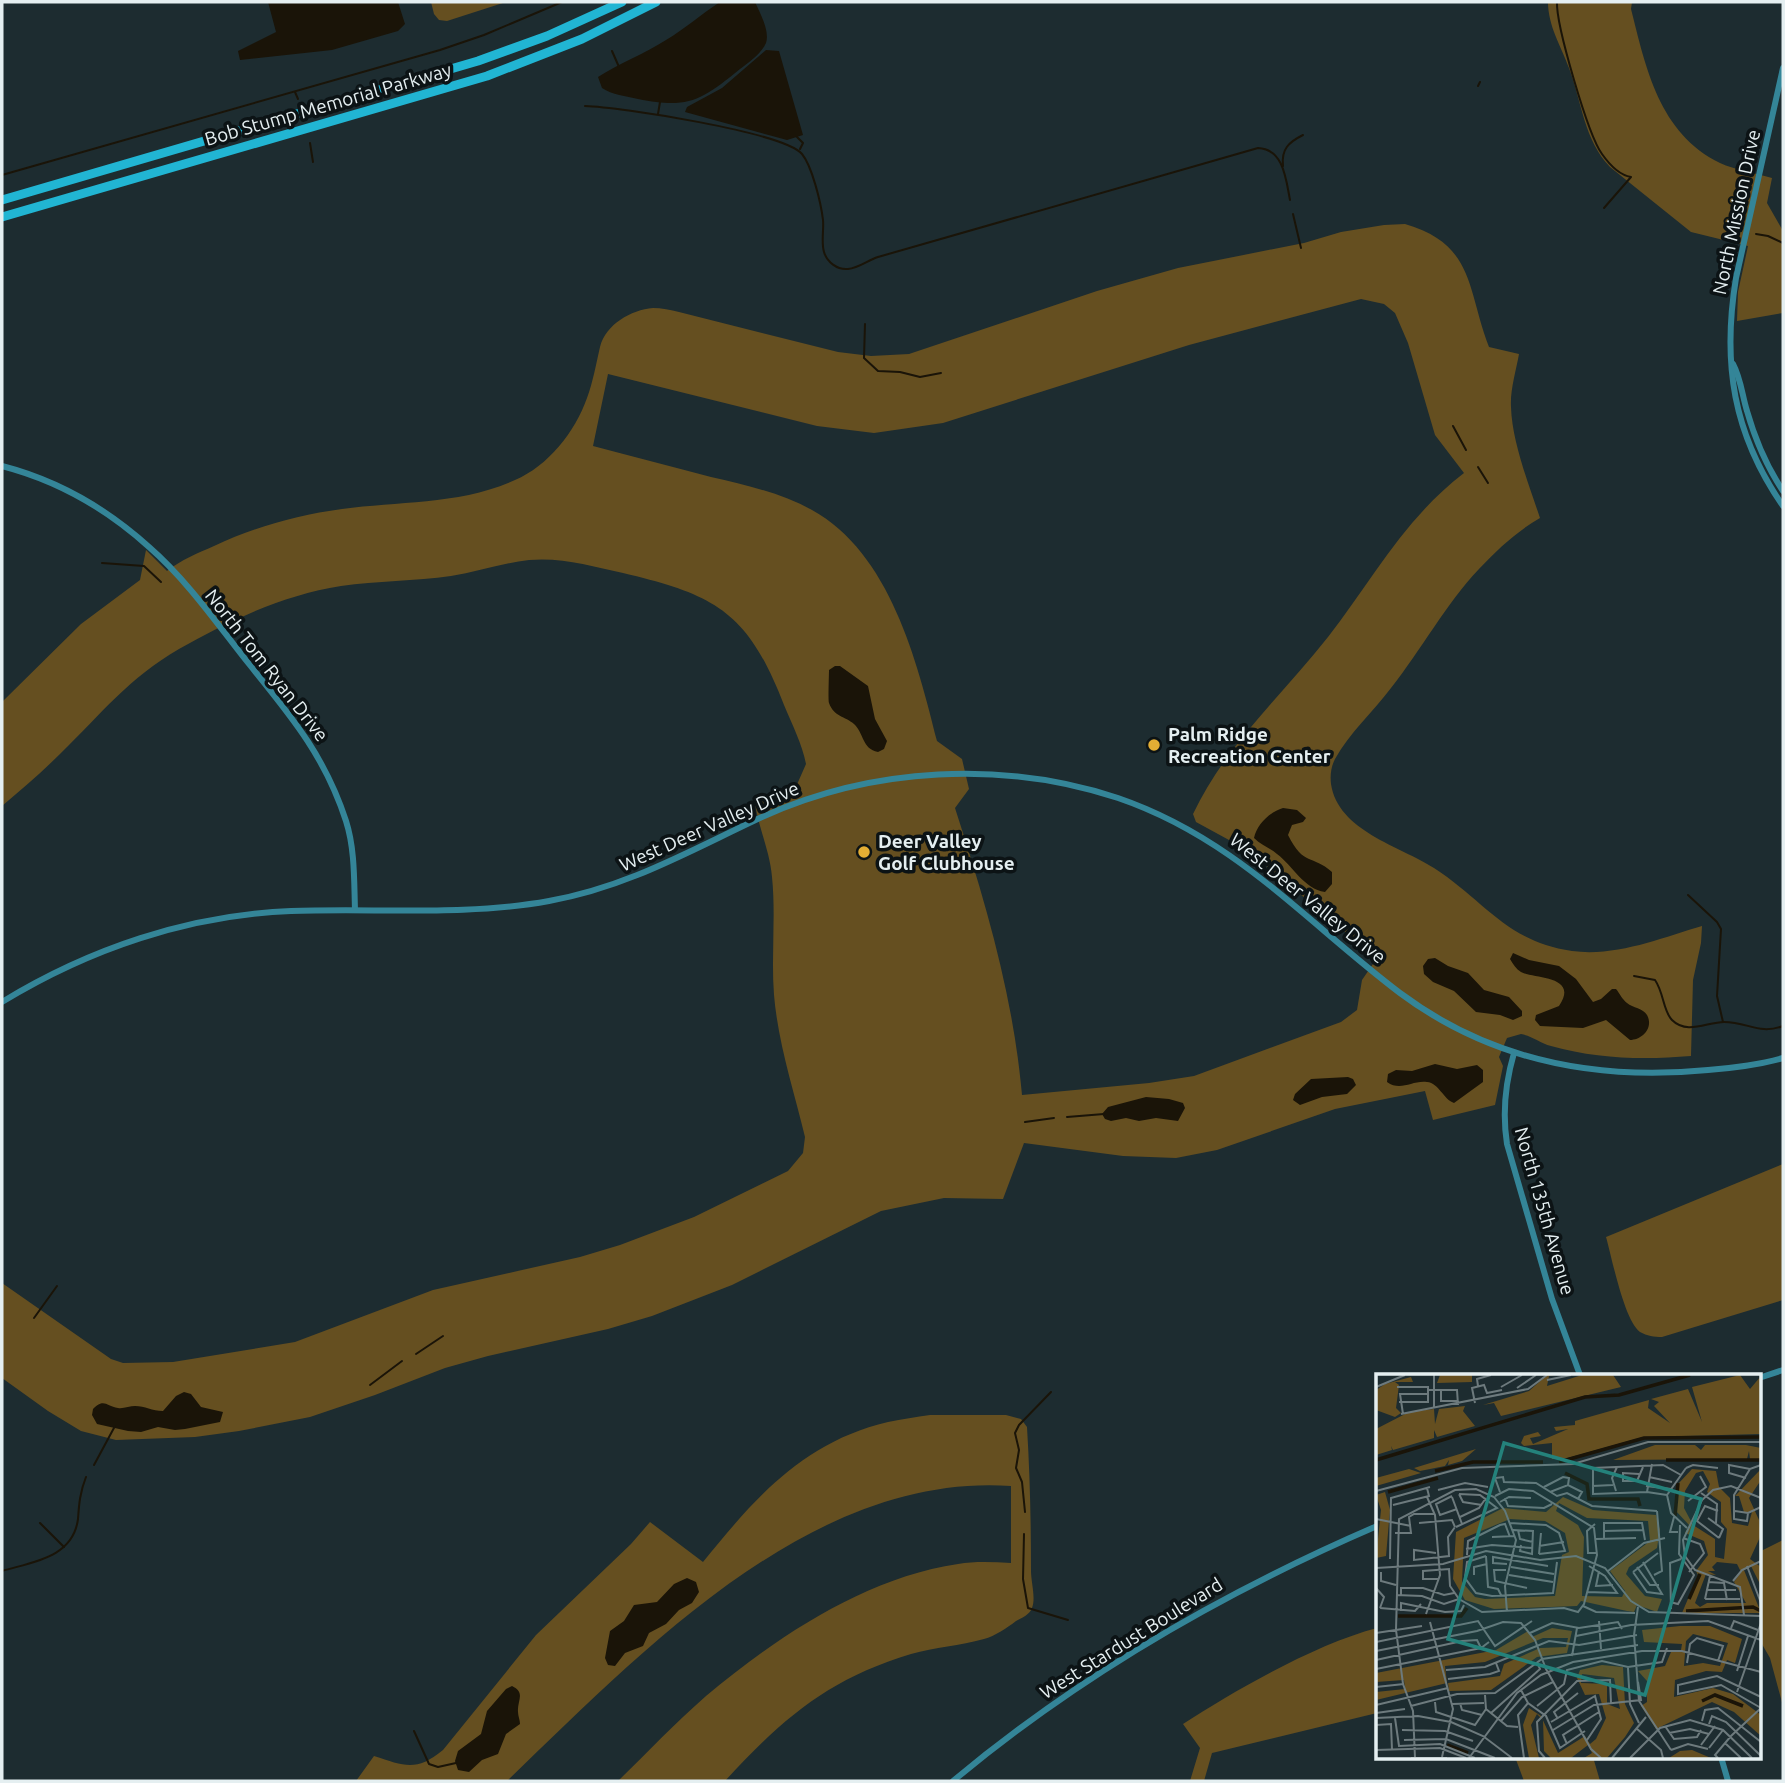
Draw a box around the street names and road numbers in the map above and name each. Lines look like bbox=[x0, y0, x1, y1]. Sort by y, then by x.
street label: Bob Stump Memorial Parkway bbox=[202, 58, 454, 150]
street label: North Mission Drive bbox=[1708, 128, 1764, 296]
street label: North Tom Ryan Drive bbox=[201, 585, 333, 745]
street label: West Deer Valley Drive bbox=[616, 776, 802, 876]
street label: West Deer Valley Drive bbox=[1226, 828, 1390, 968]
street label: North 135th Avenue bbox=[1511, 1125, 1579, 1297]
street label: West Stardust Boulevard bbox=[1036, 1573, 1226, 1703]

